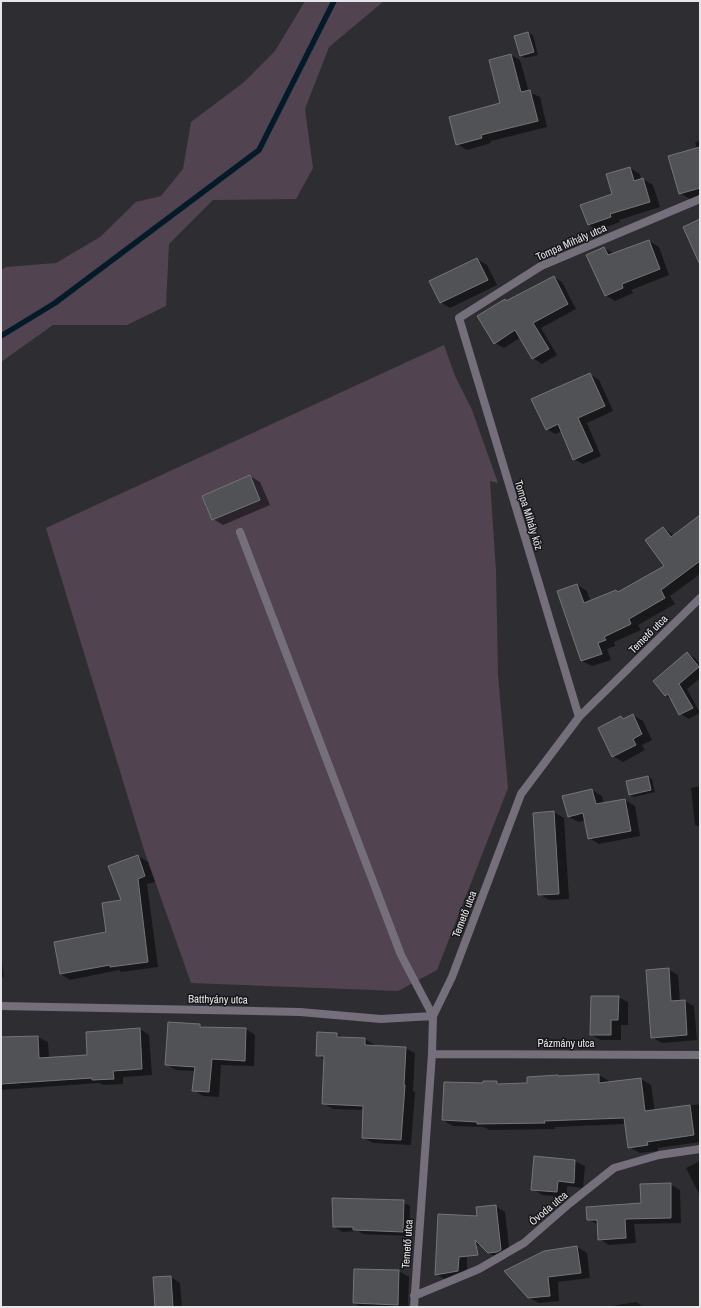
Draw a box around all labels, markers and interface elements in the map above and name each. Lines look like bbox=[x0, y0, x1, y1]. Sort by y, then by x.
street label: Tompa Mihály utca bbox=[534, 220, 608, 264]
street label: Tompa Mihály köz bbox=[512, 478, 546, 552]
street label: Temető utca bbox=[626, 612, 670, 656]
street label: Temető utca bbox=[449, 889, 479, 939]
street label: Batthyány utca bbox=[188, 991, 248, 1007]
street label: Pázmány utca bbox=[537, 1036, 595, 1050]
street label: Óvoda utca bbox=[526, 1188, 570, 1228]
street label: Temető utca bbox=[398, 1219, 416, 1269]

